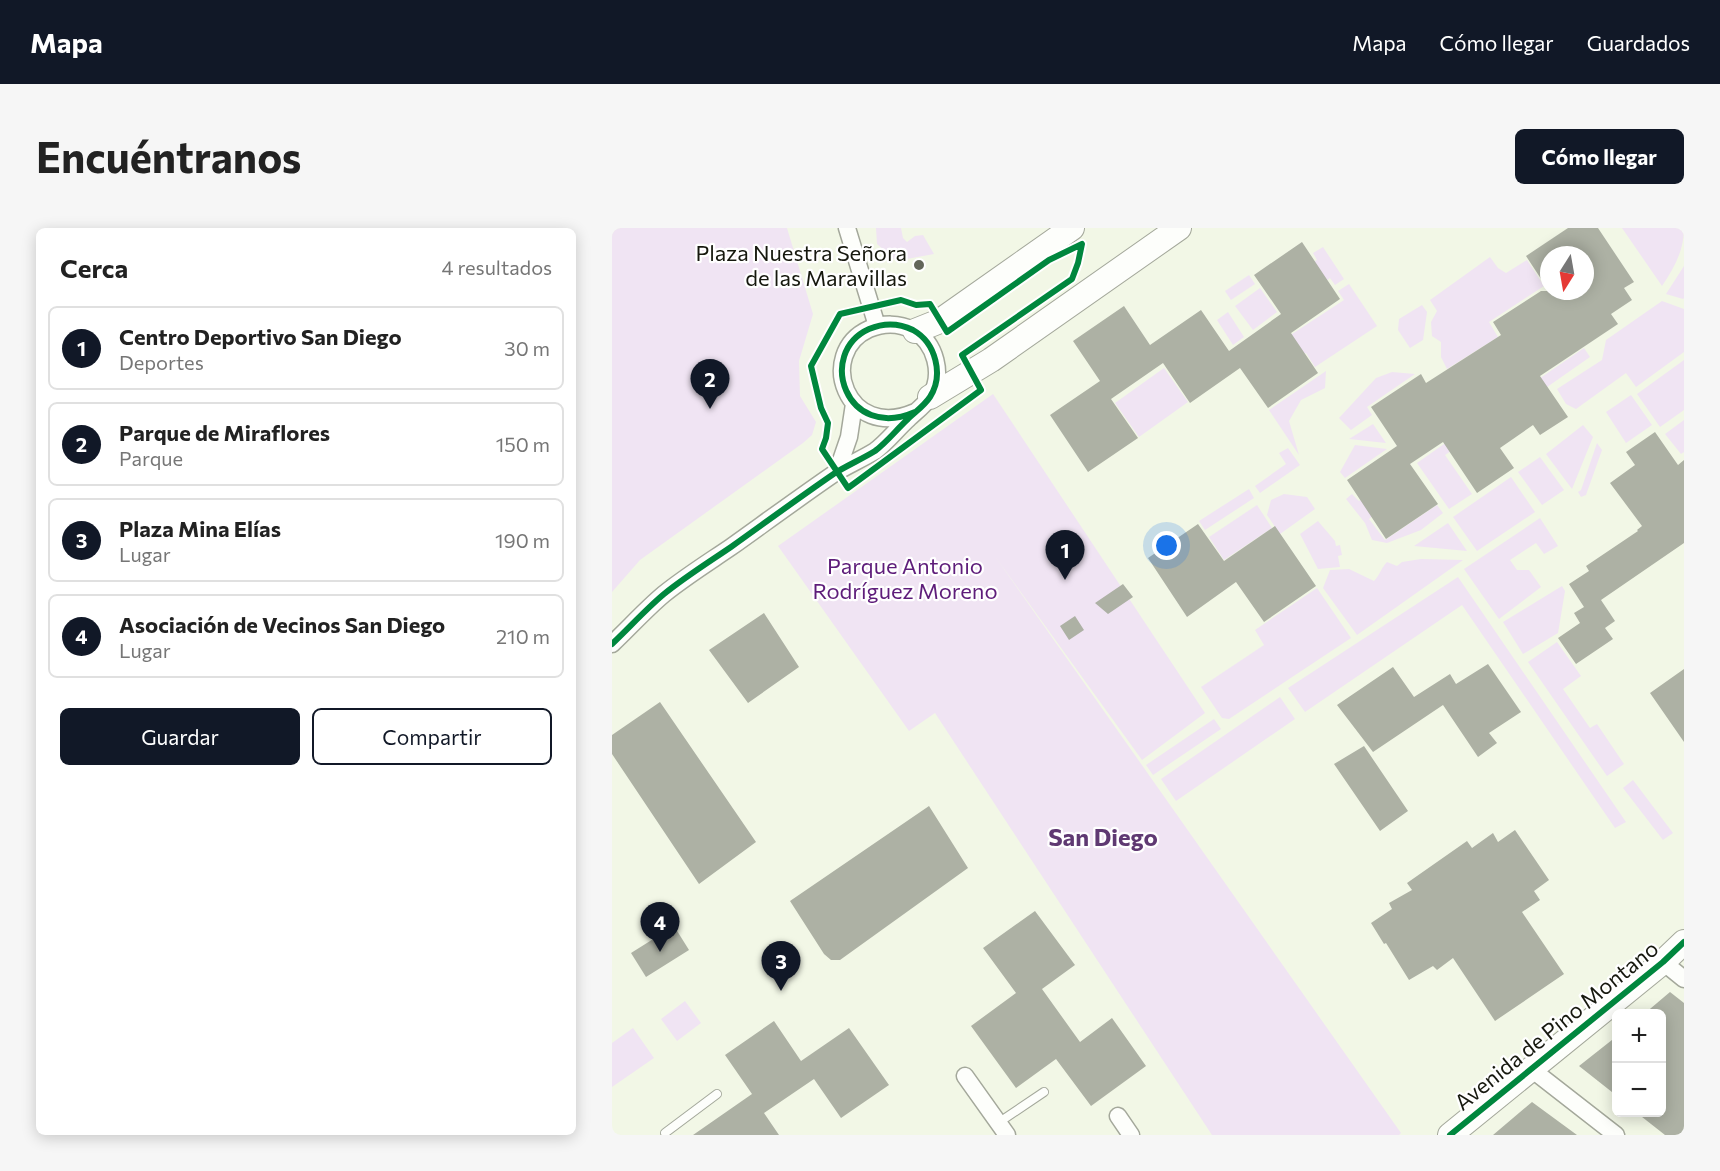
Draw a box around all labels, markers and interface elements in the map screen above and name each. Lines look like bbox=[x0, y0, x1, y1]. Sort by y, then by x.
text: Mapa bbox=[30, 25, 103, 59]
text: Mapa bbox=[1352, 30, 1407, 55]
text: Cómo llegar bbox=[1440, 30, 1554, 55]
text: Guardados bbox=[1587, 30, 1690, 55]
button: Cómo llegar bbox=[1515, 129, 1684, 184]
text: Encuéntranos bbox=[36, 130, 301, 182]
place label: Plaza Nuestra Señora de las Maravillas bbox=[695, 239, 907, 291]
north arrow bbox=[1540, 246, 1594, 300]
text: Cerca bbox=[60, 252, 128, 283]
text: 4 resultados bbox=[442, 255, 552, 279]
marker: Plaza Nuestra Señora de las Maravillas bbox=[912, 258, 926, 272]
text: Centro Deportivo San Diego bbox=[119, 323, 402, 350]
text: 1 bbox=[77, 336, 86, 360]
text: 30 m bbox=[504, 336, 550, 360]
text: Deportes bbox=[119, 350, 204, 374]
pin: 2 bbox=[690, 360, 730, 409]
text: Parque de Miraflores bbox=[119, 419, 330, 446]
text: 2 bbox=[76, 432, 87, 456]
text: 150 m bbox=[496, 432, 550, 456]
text: Parque bbox=[119, 446, 183, 470]
text: Plaza Mina Elías bbox=[119, 515, 281, 542]
text: 3 bbox=[76, 528, 87, 552]
text: 190 m bbox=[495, 528, 550, 552]
pin: 1 bbox=[1046, 530, 1084, 580]
your location bbox=[1152, 531, 1181, 560]
text: Lugar bbox=[119, 542, 171, 566]
park label: Parque Antonio Rodríguez Moreno bbox=[812, 552, 998, 604]
text: Asociación de Vecinos San Diego bbox=[119, 611, 445, 638]
text: 4 bbox=[75, 624, 88, 648]
text: 210 m bbox=[496, 624, 550, 648]
text: Lugar bbox=[119, 638, 171, 662]
button: Guardar bbox=[60, 708, 300, 765]
button: Compartir bbox=[312, 708, 552, 765]
district label: San Diego bbox=[1048, 822, 1158, 851]
pin: 4 bbox=[640, 902, 680, 952]
street label: Avenida de Pino Montano bbox=[1449, 934, 1663, 1116]
pin: 3 bbox=[762, 942, 800, 991]
map controls bbox=[1612, 1009, 1666, 1117]
button: + bbox=[1612, 1009, 1666, 1063]
button: − bbox=[1612, 1063, 1666, 1117]

